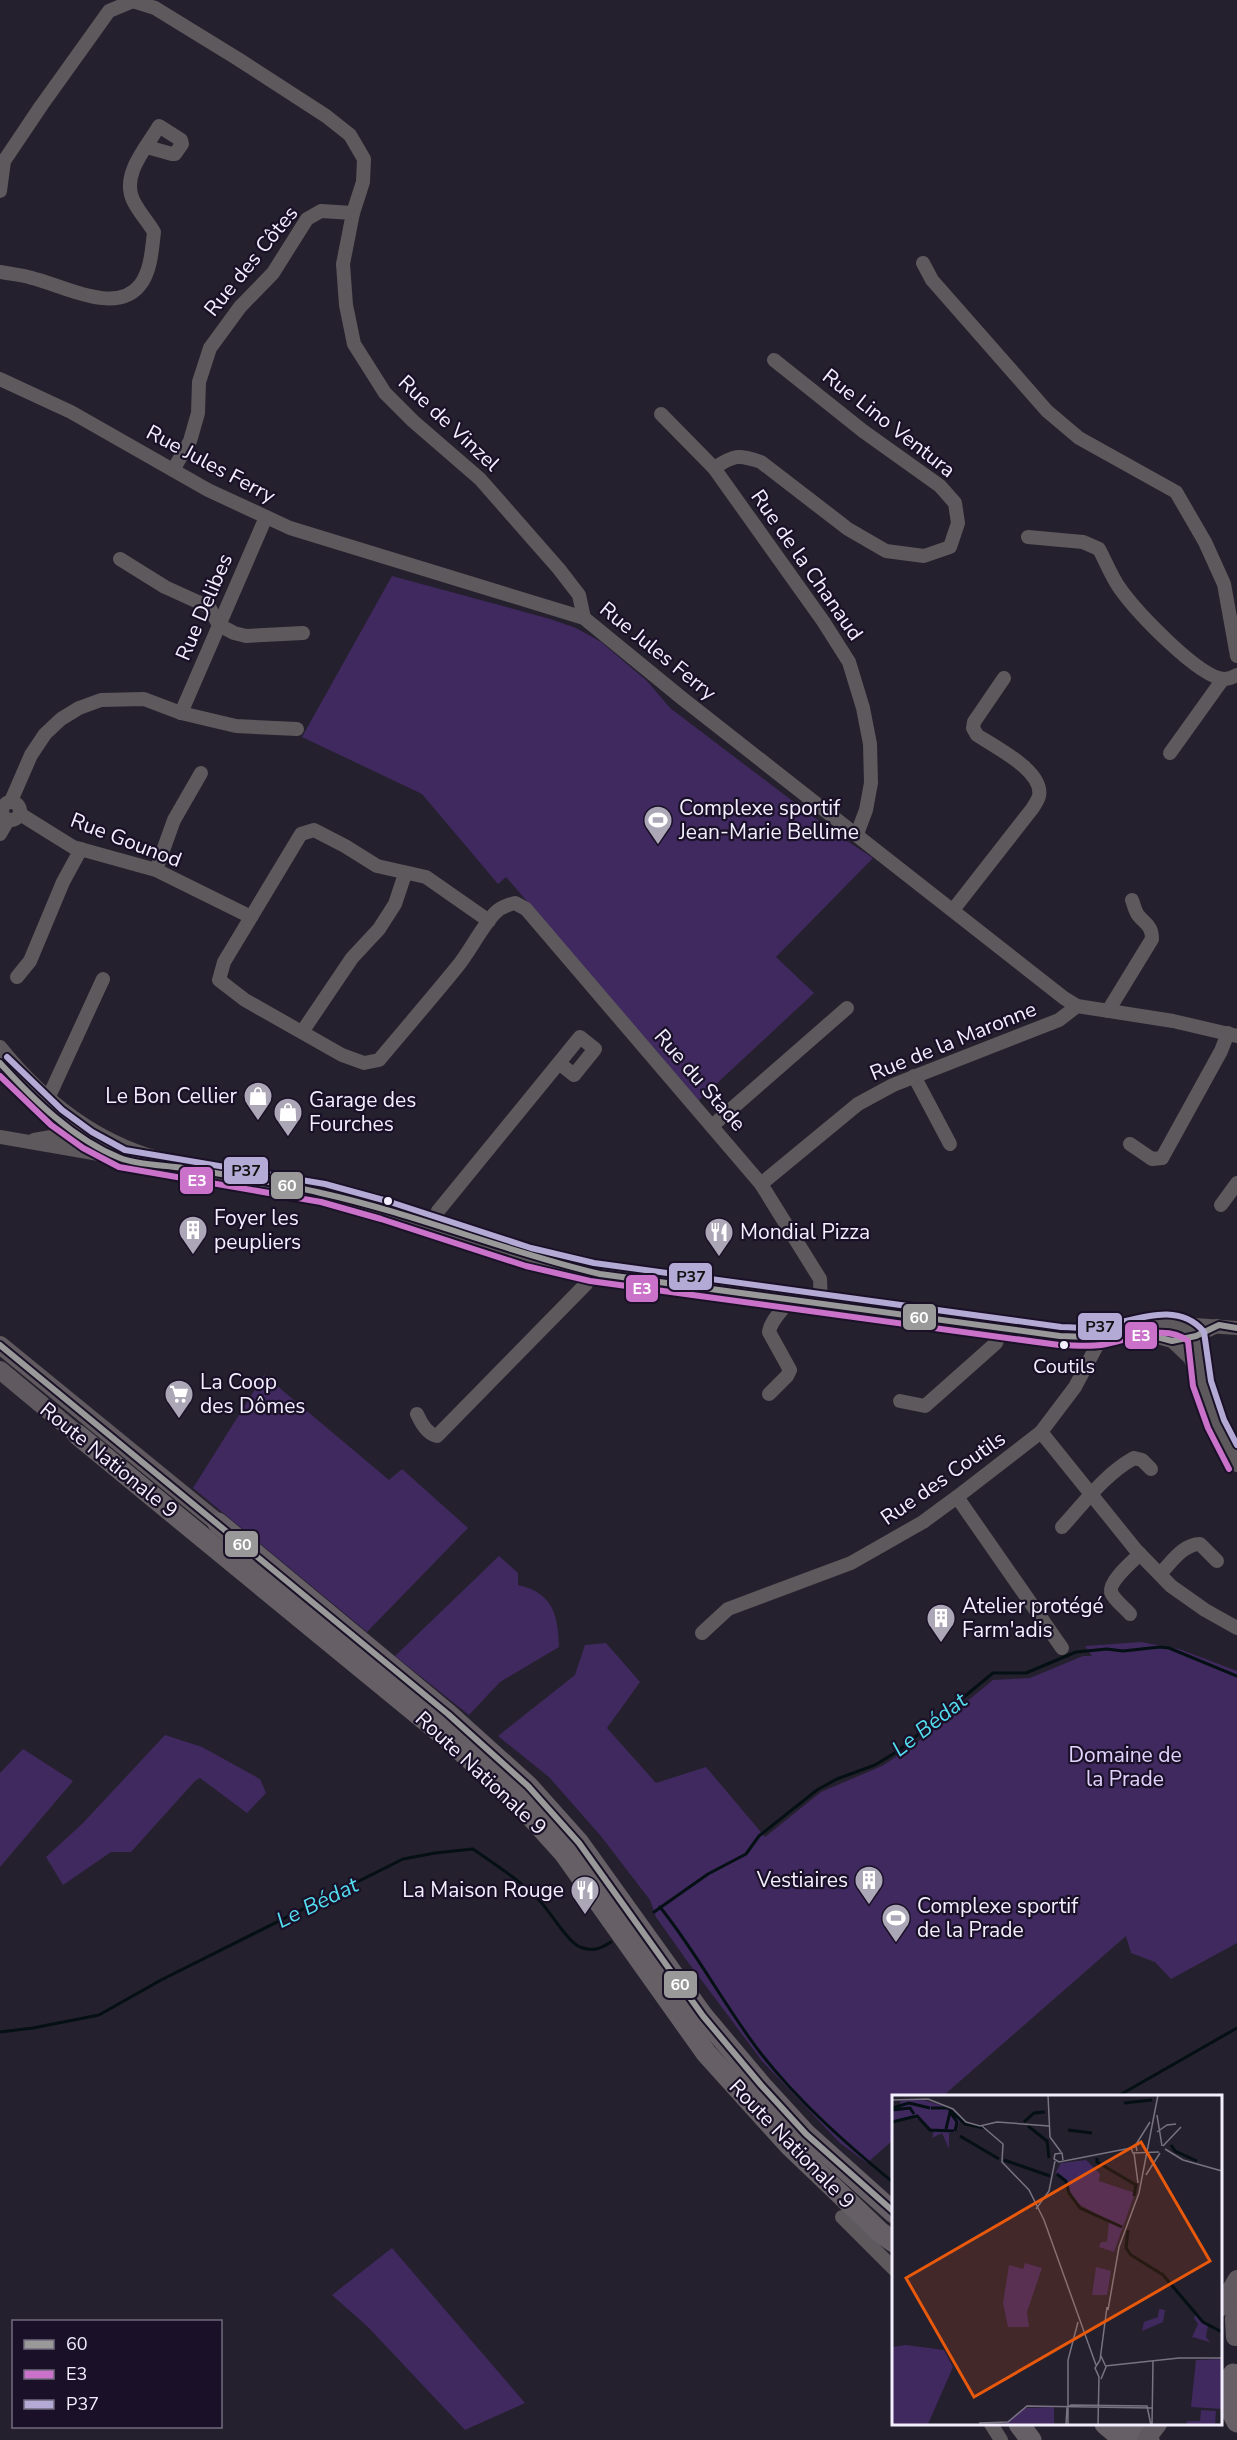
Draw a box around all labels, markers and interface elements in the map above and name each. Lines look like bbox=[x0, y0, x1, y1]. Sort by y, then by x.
street label: Rue des Côtes bbox=[198, 200, 304, 322]
street label: Rue Lino Ventura bbox=[817, 362, 961, 484]
street label: Rue de Vinzel bbox=[392, 369, 506, 478]
street label: Rue Jules Ferry bbox=[142, 418, 281, 510]
street label: Rue de la Chanaud bbox=[744, 484, 870, 646]
street label: Rue Delibes bbox=[169, 549, 239, 665]
street label: Rue Jules Ferry bbox=[594, 595, 722, 707]
place label: Complexe sportif Jean-Marie Bellime bbox=[678, 794, 859, 846]
sports icon: Complexe sportif Jean-Marie Bellime bbox=[642, 804, 674, 846]
street label: Rue Gounod bbox=[66, 806, 186, 874]
street label: Rue de la Maronne bbox=[866, 995, 1040, 1087]
street label: Rue du Stade bbox=[648, 1023, 752, 1137]
shop icon: Le Bon Cellier bbox=[242, 1080, 274, 1122]
place label: Le Bon Cellier bbox=[105, 1082, 237, 1110]
place label: Garage des Fourches bbox=[309, 1086, 416, 1138]
shop icon: Garage des Fourches bbox=[272, 1096, 304, 1138]
line badge: P37 bbox=[223, 1156, 269, 1185]
text: P37 bbox=[231, 1160, 261, 1182]
line badge: E3 bbox=[179, 1166, 214, 1195]
text: E3 bbox=[187, 1170, 207, 1192]
line badge: 60 bbox=[270, 1171, 304, 1200]
text: 60 bbox=[277, 1175, 297, 1197]
unlabelled marker bbox=[382, 1195, 394, 1207]
place label: Foyer les peupliers bbox=[214, 1204, 301, 1256]
building icon: Foyer les peupliers bbox=[177, 1214, 209, 1256]
restaurant icon: Mondial Pizza bbox=[703, 1216, 735, 1258]
place label: Mondial Pizza bbox=[740, 1218, 870, 1246]
line badge: P37 bbox=[668, 1262, 713, 1291]
text: P37 bbox=[676, 1266, 706, 1288]
line badge: E3 bbox=[625, 1274, 659, 1303]
text: E3 bbox=[632, 1278, 652, 1300]
line badge: 60 bbox=[902, 1303, 937, 1331]
text: 60 bbox=[909, 1307, 929, 1329]
line badge: P37 bbox=[1077, 1312, 1123, 1341]
text: P37 bbox=[1085, 1316, 1115, 1338]
line badge: E3 bbox=[1124, 1321, 1158, 1350]
text: E3 bbox=[1131, 1325, 1151, 1347]
marker: Coutils bbox=[1058, 1339, 1070, 1351]
place label: Coutils bbox=[1033, 1353, 1095, 1380]
place label: La Coop des Dômes bbox=[200, 1368, 305, 1420]
supermarket icon: La Coop des Dômes bbox=[163, 1378, 195, 1420]
street label: Route Nationale 9 bbox=[34, 1396, 184, 1524]
street label: Rue des Coutils bbox=[875, 1424, 1011, 1532]
line badge: 60 bbox=[224, 1530, 259, 1558]
text: 60 bbox=[232, 1534, 252, 1556]
place label: Atelier protégé Farm'adis bbox=[962, 1592, 1104, 1644]
building icon: Atelier protégé Farm'adis bbox=[925, 1602, 957, 1644]
water label: Le Bédat bbox=[886, 1685, 975, 1764]
street label: Route Nationale 9 bbox=[409, 1705, 553, 1841]
park label: Domaine de la Prade bbox=[1068, 1741, 1182, 1793]
building icon: Vestiaires bbox=[853, 1864, 885, 1906]
place label: Vestiaires bbox=[756, 1866, 848, 1894]
water label: Le Bédat bbox=[271, 1870, 365, 1936]
restaurant icon: La Maison Rouge bbox=[569, 1874, 601, 1916]
place label: La Maison Rouge bbox=[402, 1876, 564, 1904]
place label: Complexe sportif de la Prade bbox=[917, 1892, 1079, 1944]
sports icon: Complexe sportif de la Prade bbox=[880, 1902, 912, 1944]
line badge: 60 bbox=[663, 1970, 698, 1999]
text: 60 bbox=[670, 1974, 690, 1996]
street label: Route Nationale 9 bbox=[723, 2073, 861, 2215]
inset map bbox=[892, 2095, 1222, 2425]
legend bbox=[12, 2320, 222, 2428]
text: 60 bbox=[66, 2332, 88, 2356]
text: E3 bbox=[66, 2362, 87, 2386]
text: P37 bbox=[66, 2392, 99, 2416]

